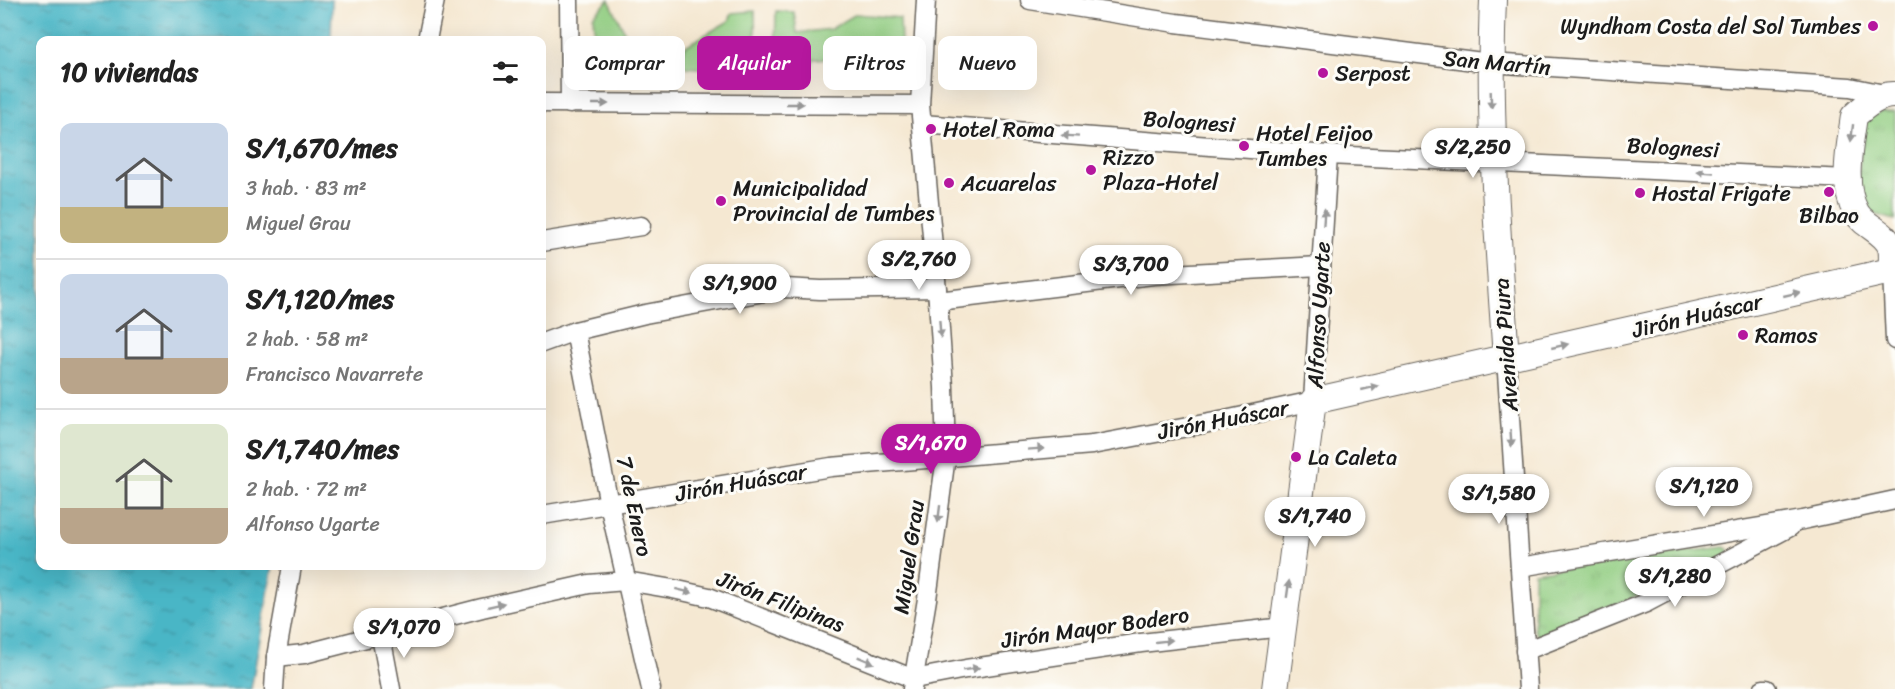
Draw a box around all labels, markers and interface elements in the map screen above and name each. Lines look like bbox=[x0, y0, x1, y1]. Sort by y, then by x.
place label: Wyndham Costa del Sol Tumbes bbox=[1560, 7, 1862, 46]
marker: Wyndham Costa del Sol Tumbes bbox=[1866, 19, 1880, 33]
chip: Comprar bbox=[564, 36, 685, 90]
chip: Alquilar bbox=[697, 36, 811, 90]
chip: Filtros bbox=[823, 36, 926, 90]
chip: Nuevo bbox=[938, 36, 1037, 90]
street label: San Martín bbox=[1441, 38, 1553, 87]
text: 10 viviendas bbox=[60, 49, 198, 95]
place label: Serpost bbox=[1335, 54, 1411, 93]
icon: filters bbox=[489, 56, 522, 89]
marker: Serpost bbox=[1316, 66, 1330, 80]
one-way arrow bbox=[1487, 91, 1496, 110]
one-way arrow bbox=[590, 99, 609, 109]
one-way arrow bbox=[785, 99, 804, 109]
street label: Bolognesi bbox=[1142, 99, 1237, 144]
place label: Hotel Roma bbox=[943, 110, 1055, 149]
place label: Hotel Feijoo Tumbes bbox=[1256, 114, 1373, 178]
marker: Hotel Roma bbox=[924, 122, 938, 136]
one-way arrow bbox=[1847, 124, 1856, 143]
text: S/1,670/mes bbox=[246, 125, 398, 171]
street label: Bolognesi bbox=[1626, 126, 1721, 169]
pin: S/2,250 bbox=[1418, 128, 1528, 179]
text: S/2,250 bbox=[1435, 130, 1511, 165]
one-way arrow bbox=[1061, 131, 1080, 141]
place label: Rizzo Plaza-Hotel bbox=[1103, 138, 1219, 202]
marker: Hotel Feijoo Tumbes bbox=[1237, 139, 1251, 153]
icon: home bbox=[108, 147, 180, 219]
marker: Rizzo Plaza-Hotel bbox=[1084, 163, 1098, 177]
place label: Acuarelas bbox=[960, 164, 1057, 203]
one-way arrow bbox=[1696, 168, 1715, 177]
place label: Municipalidad Provincial de Tumbes bbox=[733, 169, 935, 233]
text: 3 hab. · 83 m² bbox=[246, 171, 367, 206]
place label: Hostal Frigate bbox=[1652, 174, 1791, 213]
marker: Acuarelas bbox=[942, 176, 956, 190]
marker: Bilbao bbox=[1822, 185, 1836, 199]
marker: Hostal Frigate bbox=[1633, 186, 1647, 200]
marker: Municipalidad Provincial de Tumbes bbox=[714, 194, 728, 208]
place label: Bilbao bbox=[1799, 196, 1859, 235]
text: Miguel Grau bbox=[246, 206, 351, 241]
one-way arrow bbox=[1319, 207, 1329, 226]
pin: S/2,760 bbox=[864, 240, 974, 291]
street label: Alfonso Ugarte bbox=[1295, 241, 1342, 390]
text: S/2,760 bbox=[882, 242, 956, 277]
pin: S/3,700 bbox=[1076, 245, 1186, 296]
text: S/3,700 bbox=[1093, 247, 1169, 282]
pin: S/1,900 bbox=[685, 264, 795, 315]
text: S/1,900 bbox=[703, 266, 777, 301]
text: S/1,120/mes bbox=[246, 276, 394, 322]
street label: Avenida Piura bbox=[1481, 277, 1530, 414]
street label: Jirón Huáscar bbox=[1627, 281, 1768, 350]
one-way arrow bbox=[1782, 288, 1801, 298]
icon: home bbox=[108, 298, 180, 370]
place label: Ramos bbox=[1755, 316, 1818, 355]
one-way arrow bbox=[936, 320, 945, 339]
text: 2 hab. · 58 m² bbox=[246, 322, 368, 357]
marker: Ramos bbox=[1736, 328, 1750, 342]
one-way arrow bbox=[1551, 341, 1570, 350]
text: Francisco Navarrete bbox=[246, 357, 423, 392]
one-way arrow bbox=[1361, 383, 1379, 393]
street label: Jirón Huáscar bbox=[1153, 387, 1294, 451]
pin: S/1,670 bbox=[876, 424, 986, 475]
text: S/1,740/mes bbox=[246, 426, 399, 472]
text: S/1,670 bbox=[895, 426, 967, 461]
one-way arrow bbox=[1506, 428, 1516, 447]
place label: La Caleta bbox=[1308, 438, 1397, 477]
one-way arrow bbox=[1027, 444, 1046, 454]
icon: home bbox=[108, 448, 180, 520]
marker: La Caleta bbox=[1289, 450, 1303, 464]
street label: Jirón Huáscar bbox=[671, 451, 812, 513]
street label: 7 de Enero bbox=[605, 452, 664, 560]
pin: S/1,120 bbox=[1649, 467, 1759, 518]
text: S/1,120 bbox=[1669, 469, 1739, 504]
text: 2 hab. · 72 m² bbox=[246, 472, 367, 507]
pin: S/1,580 bbox=[1444, 474, 1554, 525]
text: S/1,580 bbox=[1462, 476, 1536, 511]
street label: Miguel Grau bbox=[881, 497, 936, 617]
pin: S/1,740 bbox=[1260, 497, 1370, 548]
text: S/1,740 bbox=[1279, 499, 1352, 534]
one-way arrow bbox=[934, 504, 943, 523]
text: Alfonso Ugarte bbox=[246, 507, 380, 542]
pin: S/1,280 bbox=[1620, 557, 1730, 608]
street label: Jirón Filipinas bbox=[710, 559, 850, 644]
text: S/1,280 bbox=[1639, 559, 1711, 594]
one-way arrow bbox=[1283, 580, 1293, 599]
one-way arrow bbox=[674, 587, 693, 597]
street label: Jirón Mayor Bodero bbox=[998, 595, 1191, 660]
one-way arrow bbox=[487, 600, 505, 610]
pin: S/1,070 bbox=[349, 608, 459, 659]
text: S/1,070 bbox=[367, 610, 441, 645]
one-way arrow bbox=[1155, 636, 1174, 646]
one-way arrow bbox=[857, 656, 875, 665]
one-way arrow bbox=[962, 664, 981, 673]

